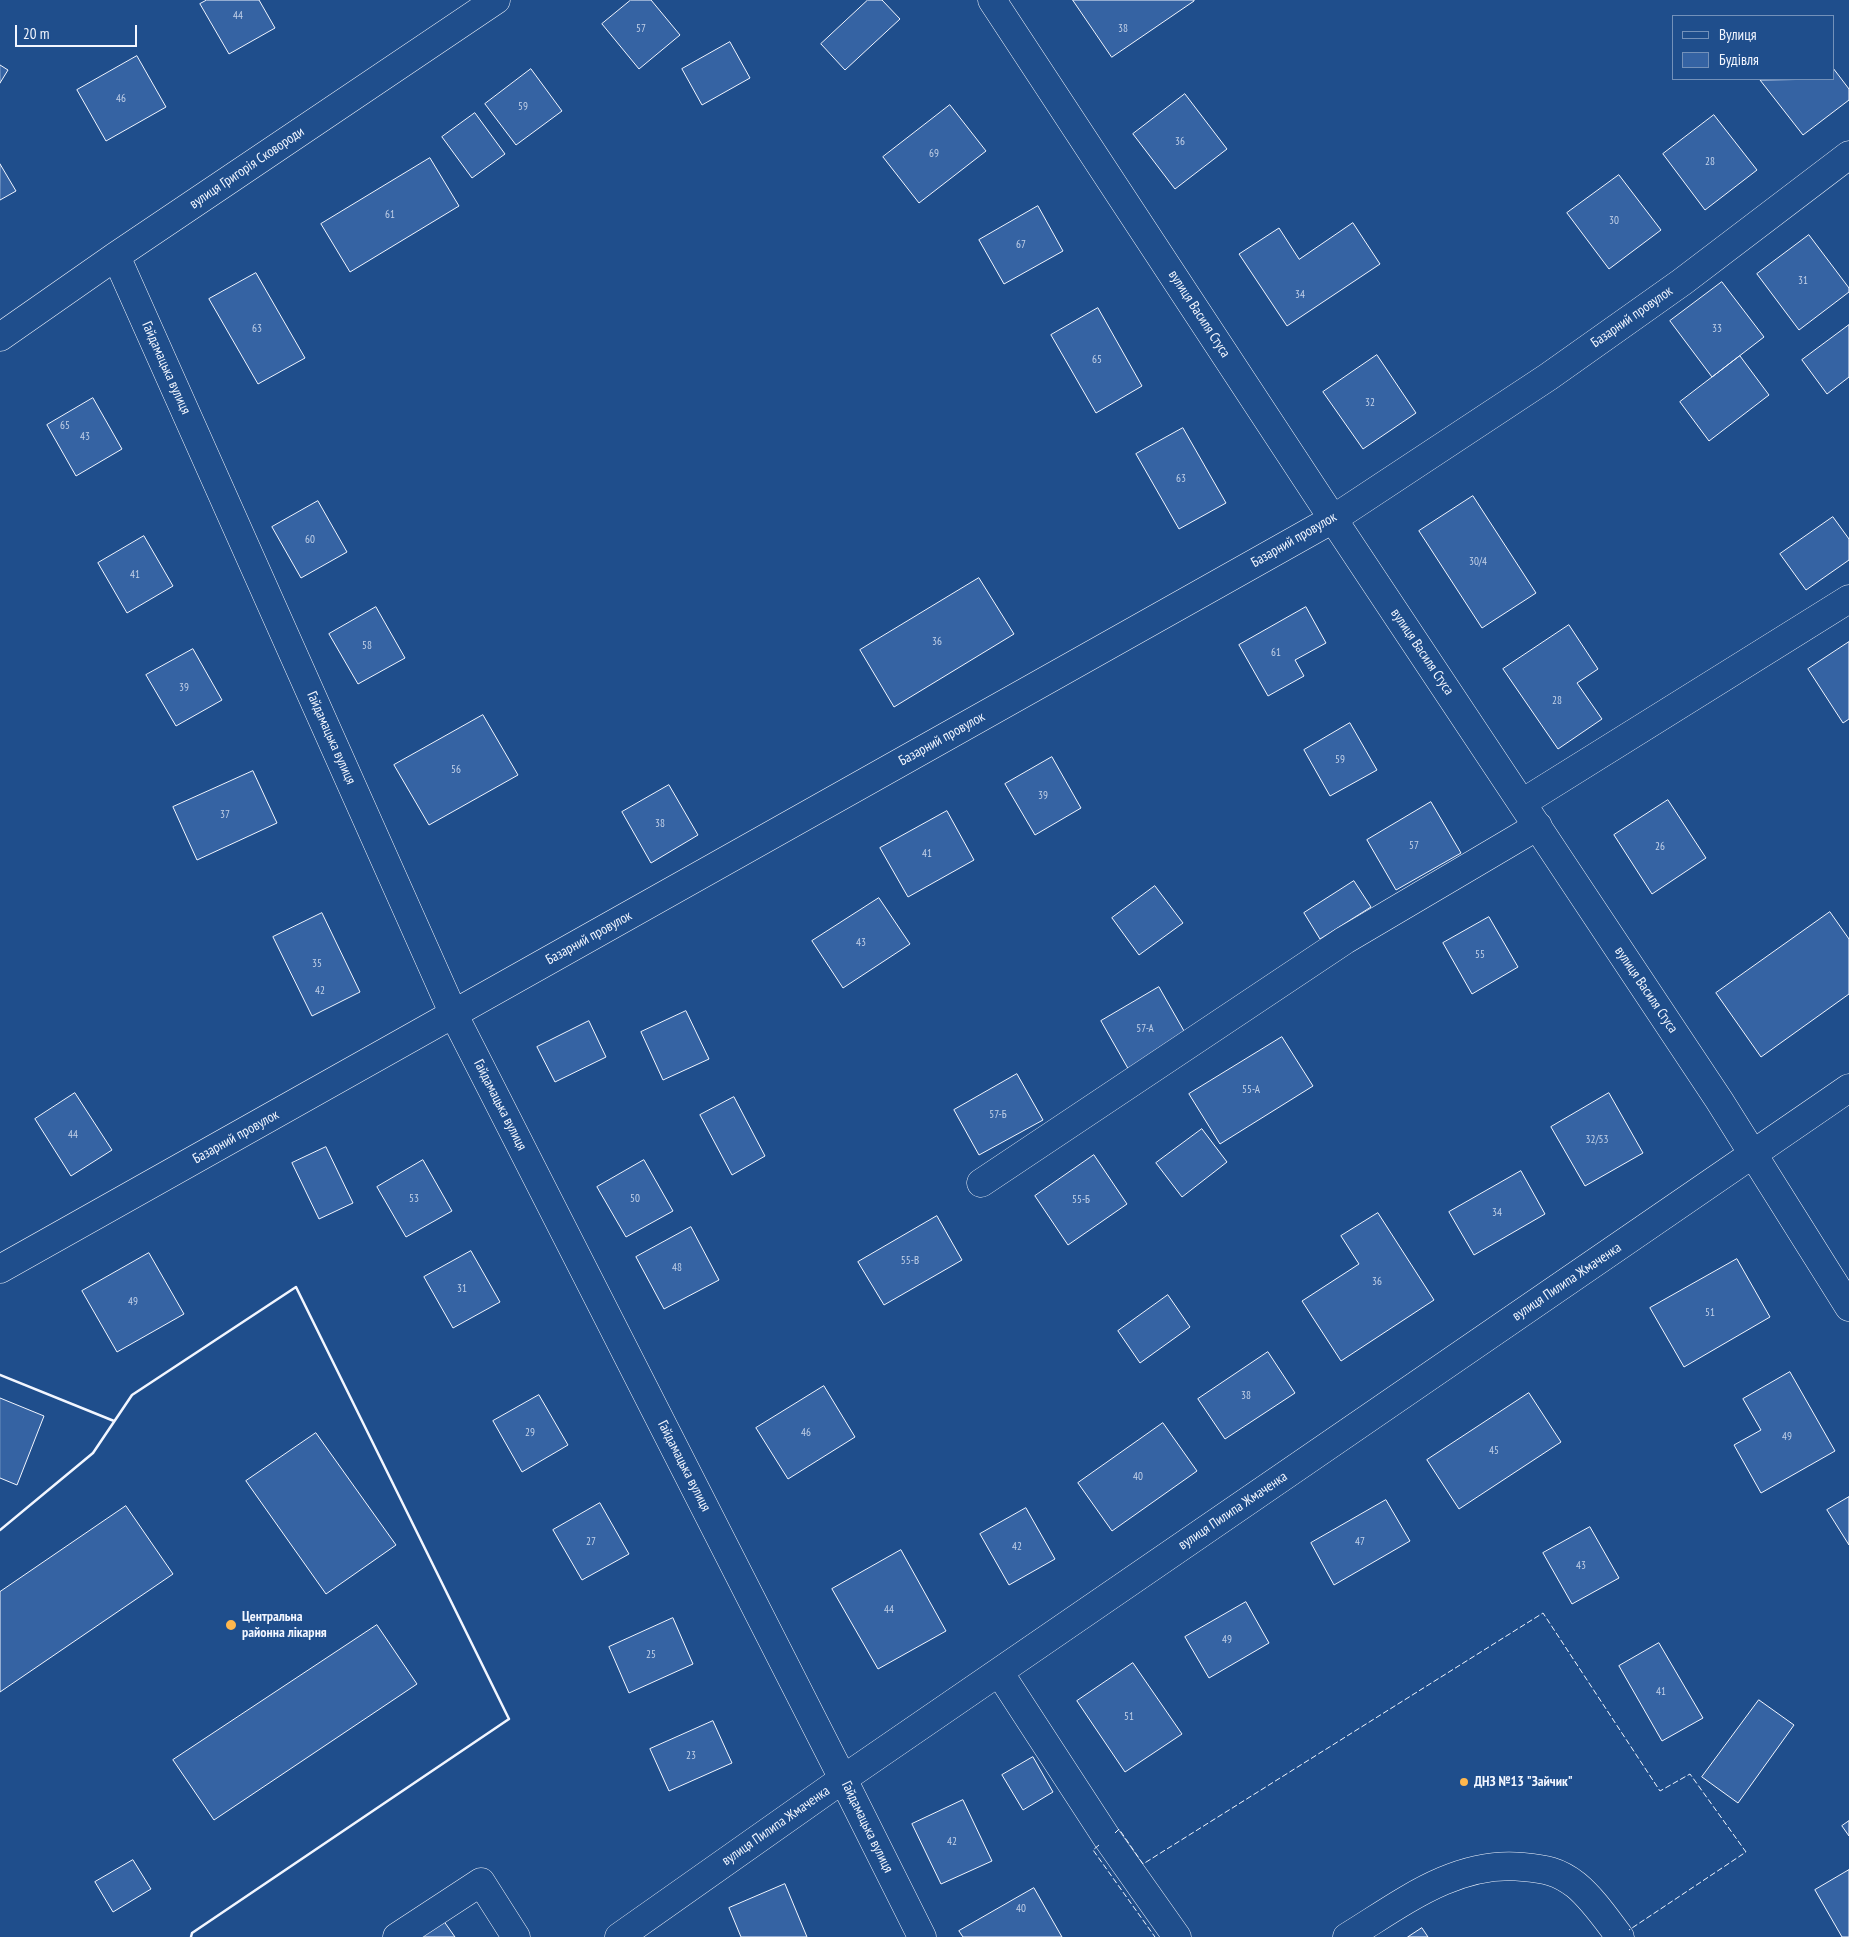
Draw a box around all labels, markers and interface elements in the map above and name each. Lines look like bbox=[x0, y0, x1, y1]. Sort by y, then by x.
house number: 44 bbox=[233, 9, 243, 23]
scale bar bbox=[18, 15, 140, 47]
legend bbox=[1672, 15, 1834, 80]
house number: 57 bbox=[636, 22, 646, 36]
house number: 38 bbox=[1118, 22, 1128, 36]
text: 20 m bbox=[23, 24, 49, 43]
text: Вулиця bbox=[1719, 25, 1757, 44]
text: Будівля bbox=[1719, 50, 1759, 69]
house number: 46 bbox=[116, 92, 126, 106]
house number: 59 bbox=[518, 100, 528, 114]
street label: вулиця Григорія Сковороди bbox=[187, 123, 307, 213]
house number: 36 bbox=[1175, 135, 1185, 149]
house number: 69 bbox=[929, 147, 939, 161]
house number: 28 bbox=[1705, 155, 1715, 169]
house number: 61 bbox=[385, 208, 395, 222]
house number: 30 bbox=[1609, 214, 1619, 228]
house number: 67 bbox=[1016, 238, 1026, 252]
street label: вулиця Василя Стуса bbox=[1165, 267, 1233, 361]
house number: 31 bbox=[1798, 274, 1808, 288]
street label: Базарний провулок bbox=[1588, 283, 1676, 351]
house number: 34 bbox=[1295, 288, 1305, 302]
street label: Гайдамацька вулиця bbox=[138, 319, 194, 417]
house number: 63 bbox=[252, 322, 262, 336]
house number: 33 bbox=[1712, 322, 1722, 336]
house number: 65 bbox=[1092, 353, 1102, 367]
house number: 32 bbox=[1365, 396, 1375, 410]
house number: 65 bbox=[60, 419, 70, 433]
house number: 43 bbox=[80, 430, 90, 444]
house number: 63 bbox=[1176, 472, 1186, 486]
street label: Базарний провулок bbox=[1248, 509, 1340, 571]
house number: 60 bbox=[305, 533, 315, 547]
house number: 30/4 bbox=[1469, 555, 1487, 569]
house number: 41 bbox=[130, 568, 140, 582]
street label: вулиця Василя Стуса bbox=[1387, 606, 1457, 698]
house number: 36 bbox=[932, 635, 942, 649]
house number: 58 bbox=[362, 639, 372, 653]
house number: 61 bbox=[1271, 646, 1281, 660]
house number: 39 bbox=[179, 681, 189, 695]
street label: Гайдамацька вулиця bbox=[303, 689, 359, 787]
house number: 28 bbox=[1552, 694, 1562, 708]
street label: Базарний провулок bbox=[896, 708, 988, 770]
house number: 59 bbox=[1335, 753, 1345, 767]
house number: 56 bbox=[451, 763, 461, 777]
house number: 39 bbox=[1038, 789, 1048, 803]
house number: 37 bbox=[220, 808, 230, 822]
house number: 38 bbox=[655, 817, 665, 831]
house number: 57 bbox=[1409, 839, 1419, 853]
house number: 26 bbox=[1655, 840, 1665, 854]
house number: 41 bbox=[922, 847, 932, 861]
street label: Базарний провулок bbox=[543, 907, 635, 969]
house number: 43 bbox=[856, 936, 866, 950]
street label: вулиця Василя Стуса bbox=[1611, 944, 1681, 1036]
house number: 55 bbox=[1475, 948, 1485, 962]
house number: 35 bbox=[312, 957, 322, 971]
house number: 42 bbox=[315, 984, 325, 998]
house number: 57-А bbox=[1136, 1022, 1154, 1036]
street label: Гайдамацька вулиця bbox=[470, 1057, 530, 1153]
house number: 55-А bbox=[1242, 1083, 1260, 1097]
street label: Базарний провулок bbox=[190, 1106, 282, 1168]
house number: 57-Б bbox=[989, 1108, 1007, 1122]
house number: 44 bbox=[68, 1128, 78, 1142]
house number: 32/53 bbox=[1585, 1133, 1609, 1147]
house number: 53 bbox=[409, 1192, 419, 1206]
house number: 50 bbox=[630, 1192, 640, 1206]
house number: 55-Б bbox=[1072, 1193, 1090, 1207]
house number: 34 bbox=[1492, 1206, 1502, 1220]
street label: вулиця Пилипа Жмаченка bbox=[1509, 1239, 1625, 1325]
house number: 55-В bbox=[901, 1254, 919, 1268]
house number: 48 bbox=[672, 1261, 682, 1275]
house number: 36 bbox=[1372, 1275, 1382, 1289]
house number: 31 bbox=[457, 1282, 467, 1296]
house number: 49 bbox=[128, 1295, 138, 1309]
house number: 51 bbox=[1705, 1306, 1715, 1320]
house number: 38 bbox=[1241, 1389, 1251, 1403]
street label: Гайдамацька вулиця bbox=[654, 1418, 714, 1514]
house number: 29 bbox=[525, 1426, 535, 1440]
house number: 46 bbox=[801, 1426, 811, 1440]
house number: 49 bbox=[1782, 1430, 1792, 1444]
house number: 45 bbox=[1489, 1444, 1499, 1458]
street label: вулиця Пилипа Жмаченка bbox=[1175, 1468, 1291, 1554]
house number: 40 bbox=[1133, 1470, 1143, 1484]
house number: 27 bbox=[586, 1535, 596, 1549]
house number: 47 bbox=[1355, 1535, 1365, 1549]
house number: 42 bbox=[1012, 1540, 1022, 1554]
house number: 43 bbox=[1576, 1559, 1586, 1573]
house number: 44 bbox=[884, 1603, 894, 1617]
place label: Центральна районна лікарня bbox=[242, 1609, 327, 1641]
marker: Центральна районна лікарня bbox=[224, 1618, 238, 1632]
house number: 49 bbox=[1222, 1633, 1232, 1647]
house number: 25 bbox=[646, 1648, 656, 1662]
house number: 41 bbox=[1656, 1685, 1666, 1699]
house number: 51 bbox=[1124, 1710, 1134, 1724]
house number: 23 bbox=[686, 1749, 696, 1763]
place label: ДНЗ №13 "Зайчик" bbox=[1474, 1774, 1573, 1790]
marker: ДНЗ №13 "Зайчик" bbox=[1458, 1776, 1470, 1788]
street label: Гайдамацька вулиця bbox=[838, 1778, 896, 1876]
street label: вулиця Пилипа Жмаченка bbox=[719, 1783, 833, 1869]
house number: 42 bbox=[947, 1835, 957, 1849]
house number: 40 bbox=[1016, 1902, 1026, 1916]

